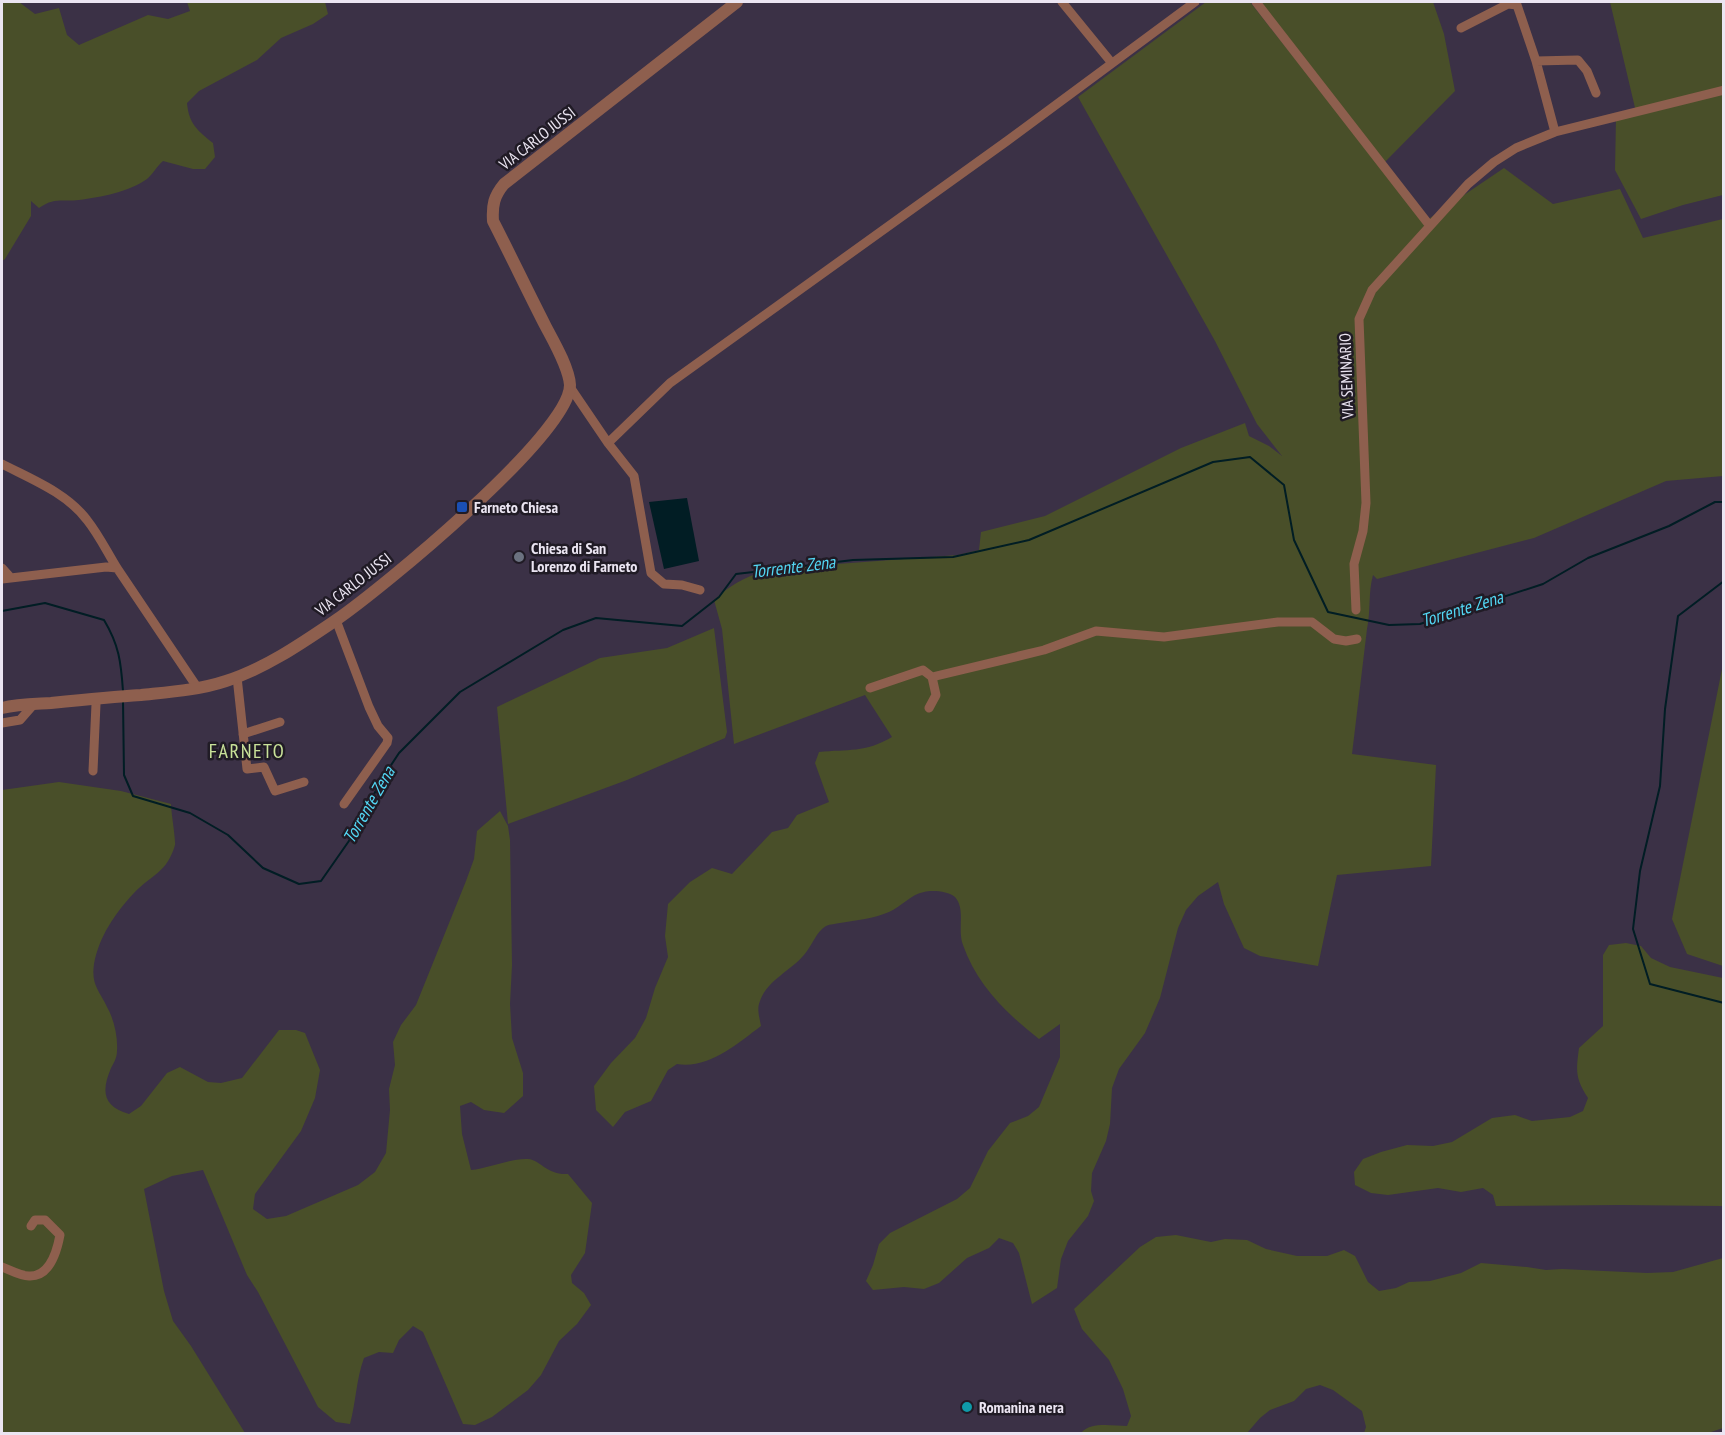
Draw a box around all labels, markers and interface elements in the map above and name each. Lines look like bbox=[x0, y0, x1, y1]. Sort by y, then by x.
street label: VIA CARLO JUSSI bbox=[494, 102, 579, 175]
street label: VIA SEMINARIO bbox=[1335, 333, 1358, 420]
place label: Farneto Chiesa bbox=[474, 497, 558, 517]
marker: Farneto Chiesa bbox=[455, 500, 469, 514]
place label: Chiesa di San Lorenzo di Farneto bbox=[531, 538, 637, 576]
street label: VIA CARLO JUSSI bbox=[310, 548, 395, 621]
marker: Chiesa di San Lorenzo di Farneto bbox=[512, 550, 526, 564]
water label: Torrente Zena bbox=[750, 550, 837, 583]
water label: Torrente Zena bbox=[1418, 585, 1506, 632]
district label: FARNETO bbox=[209, 738, 285, 764]
water label: Torrente Zena bbox=[337, 762, 400, 847]
place label: Romanina nera bbox=[979, 1397, 1064, 1417]
marker: Romanina nera bbox=[960, 1400, 974, 1414]

